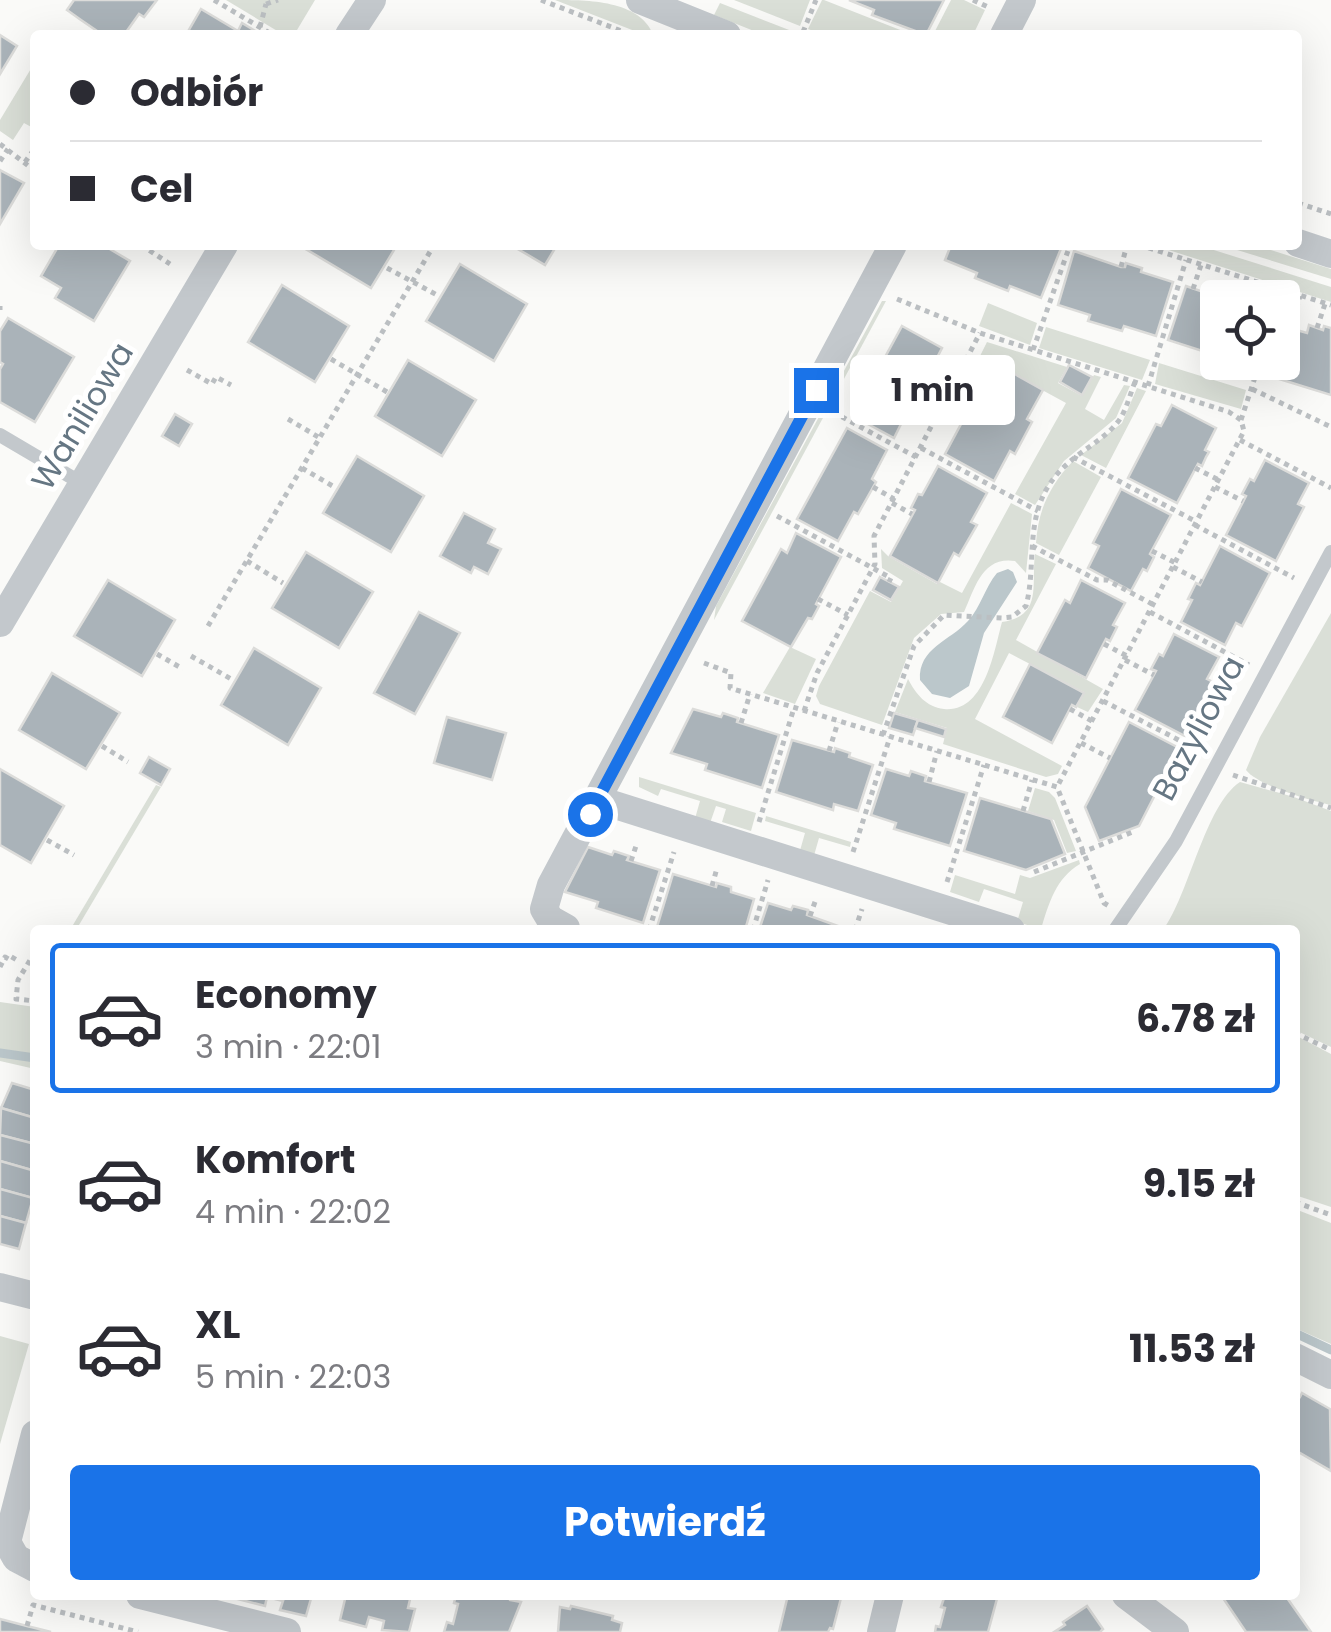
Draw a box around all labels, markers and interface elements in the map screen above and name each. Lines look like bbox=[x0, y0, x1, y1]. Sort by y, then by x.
text: Odbiór bbox=[130, 66, 263, 119]
text: Cel bbox=[130, 162, 194, 215]
map controls bbox=[1200, 280, 1300, 380]
button: locate bbox=[1200, 280, 1300, 380]
street label: Waniliowa bbox=[20, 334, 144, 498]
callout: 1 min bbox=[851, 355, 1016, 425]
text: 1 min bbox=[891, 367, 974, 412]
route end bbox=[794, 368, 839, 413]
street label: Bazyliowa bbox=[1141, 648, 1255, 808]
route start bbox=[568, 792, 613, 837]
text: Economy bbox=[195, 968, 377, 1021]
icon: car bbox=[75, 973, 165, 1063]
text: 6.78 zł bbox=[1136, 992, 1255, 1045]
text: 3 min · 22:01 bbox=[195, 1024, 382, 1069]
text: Komfort bbox=[195, 1133, 356, 1186]
icon: car bbox=[75, 1138, 165, 1228]
text: 9.15 zł bbox=[1143, 1157, 1255, 1210]
text: 4 min · 22:02 bbox=[195, 1189, 391, 1234]
text: XL bbox=[195, 1298, 240, 1351]
icon: car bbox=[75, 1303, 165, 1393]
text: 11.53 zł bbox=[1129, 1322, 1255, 1375]
text: 5 min · 22:03 bbox=[195, 1354, 391, 1399]
button: Potwierdź bbox=[70, 1465, 1260, 1580]

